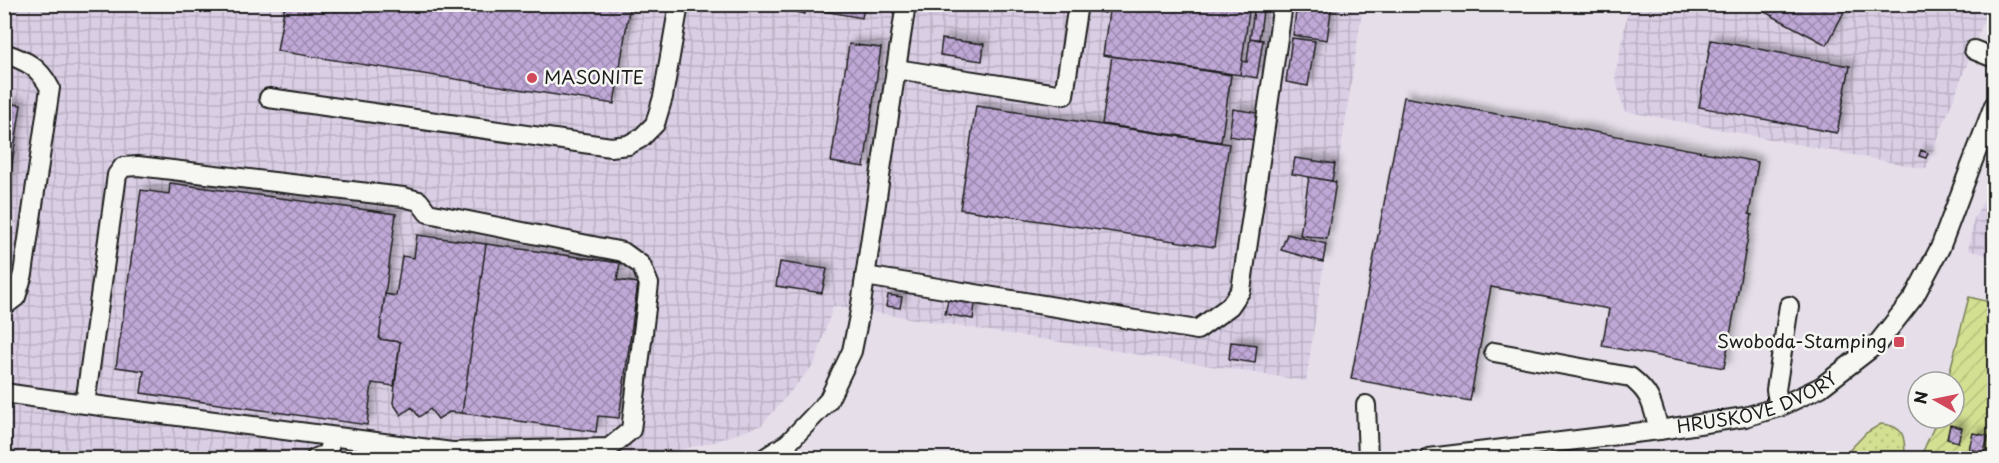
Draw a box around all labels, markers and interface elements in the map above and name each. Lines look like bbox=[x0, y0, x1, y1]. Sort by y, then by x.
place label: MASONITE bbox=[544, 63, 644, 90]
marker: MASONITE bbox=[525, 71, 539, 85]
place label: Swoboda-Stamping bbox=[1717, 327, 1887, 354]
marker: Swoboda-Stamping bbox=[1892, 335, 1906, 349]
street label: HRUŠKOVÉ DVORY bbox=[1675, 364, 1842, 439]
north arrow bbox=[1906, 370, 1966, 430]
text: N bbox=[1907, 389, 1933, 406]

